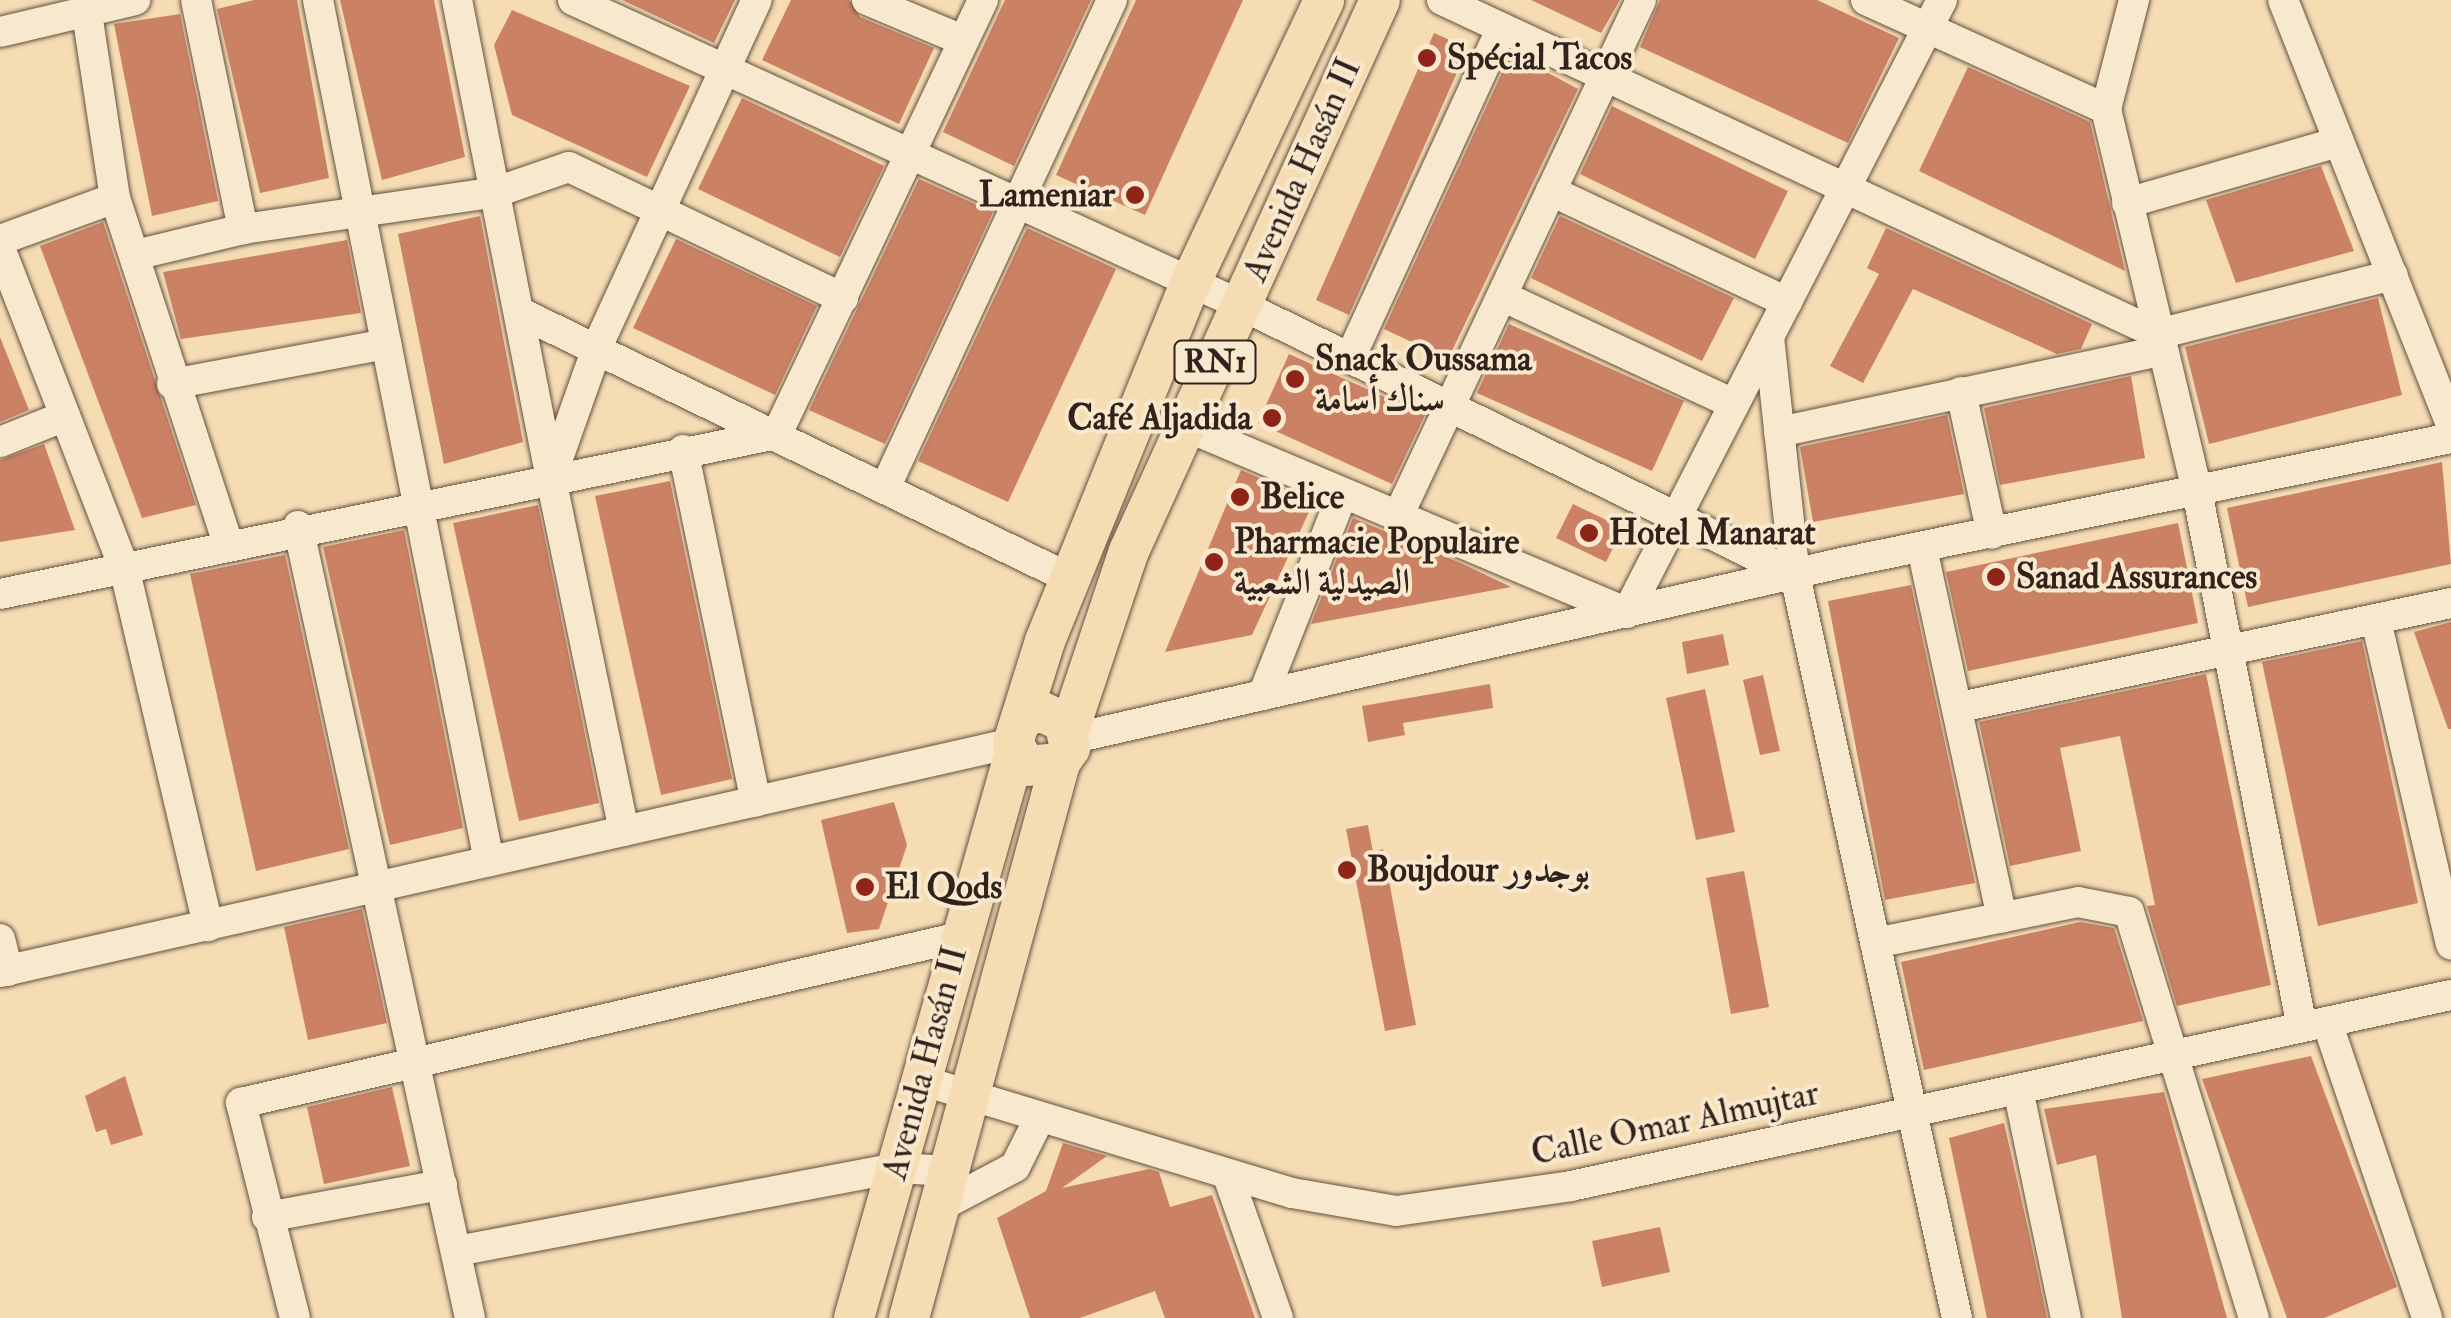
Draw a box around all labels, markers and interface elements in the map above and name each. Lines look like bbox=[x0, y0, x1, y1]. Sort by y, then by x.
place label: Spécial Tacos bbox=[1447, 37, 1632, 79]
marker: Spécial Tacos bbox=[1416, 47, 1438, 69]
street label: Avenida Hasán II bbox=[1234, 52, 1370, 288]
place label: Lameniar bbox=[979, 174, 1115, 216]
marker: Lameniar bbox=[1124, 184, 1146, 206]
road number: RN1 bbox=[1172, 335, 1258, 389]
place label: Snack Oussama سناك أسامة bbox=[1315, 338, 1532, 420]
marker: Snack Oussama سناك أسامة bbox=[1284, 368, 1306, 390]
place label: Café Aljadida bbox=[1067, 397, 1252, 439]
marker: Café Aljadida bbox=[1261, 407, 1283, 429]
place label: Belice bbox=[1260, 476, 1344, 518]
marker: Belice bbox=[1229, 486, 1251, 508]
place label: Hotel Manarat bbox=[1609, 512, 1816, 554]
place label: Pharmacie Populaire الصيدلية الشعبية bbox=[1234, 521, 1519, 603]
marker: Hotel Manarat bbox=[1578, 522, 1600, 544]
marker: Pharmacie Populaire الصيدلية الشعبية bbox=[1203, 551, 1225, 573]
place label: Sanad Assurances bbox=[2016, 556, 2257, 598]
marker: Sanad Assurances bbox=[1985, 566, 2007, 588]
place label: Boujdour بوجدور bbox=[1367, 849, 1590, 891]
marker: Boujdour بوجدور bbox=[1336, 859, 1358, 881]
place label: El Qods bbox=[885, 866, 1002, 908]
marker: El Qods bbox=[854, 876, 876, 898]
street label: Avenida Hasán II bbox=[874, 942, 976, 1184]
street label: Calle Omar Almujtar bbox=[1527, 1072, 1823, 1174]

